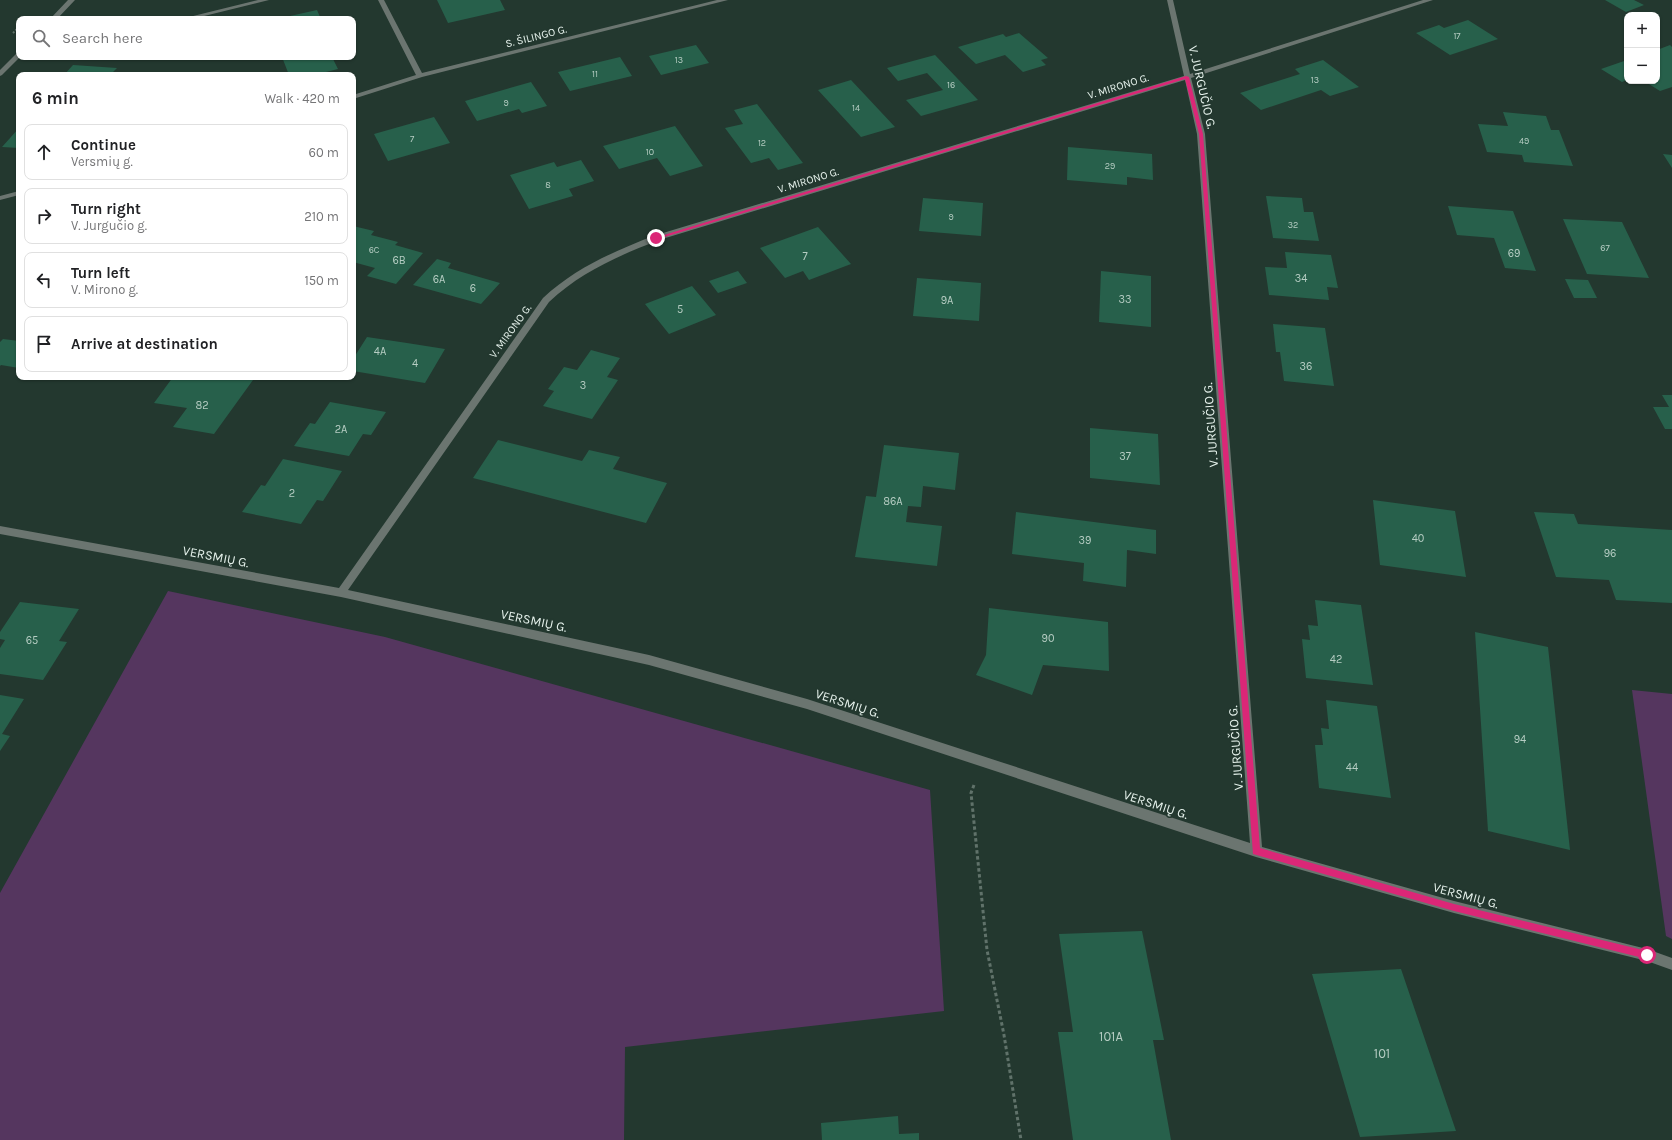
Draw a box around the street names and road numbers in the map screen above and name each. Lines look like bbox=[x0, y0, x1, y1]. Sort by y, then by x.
street label: S. ŠILINGO G. bbox=[504, 21, 568, 50]
street label: V. JURGUČIO G. bbox=[1186, 44, 1220, 130]
street label: V. MIRONO G. bbox=[1086, 71, 1150, 102]
street label: V. MIRONO G. bbox=[776, 165, 840, 196]
street label: V. MIRONO G. bbox=[487, 302, 534, 361]
street label: V. JURGUČIO G. bbox=[1199, 382, 1221, 468]
street label: VERSMIŲ G. bbox=[181, 543, 250, 570]
street label: VERSMIŲ G. bbox=[499, 606, 568, 635]
street label: VERSMIŲ G. bbox=[813, 686, 882, 721]
street label: V. JURGUČIO G. bbox=[1224, 705, 1246, 791]
street label: VERSMIŲ G. bbox=[1121, 787, 1190, 822]
street label: VERSMIŲ G. bbox=[1431, 880, 1500, 911]

